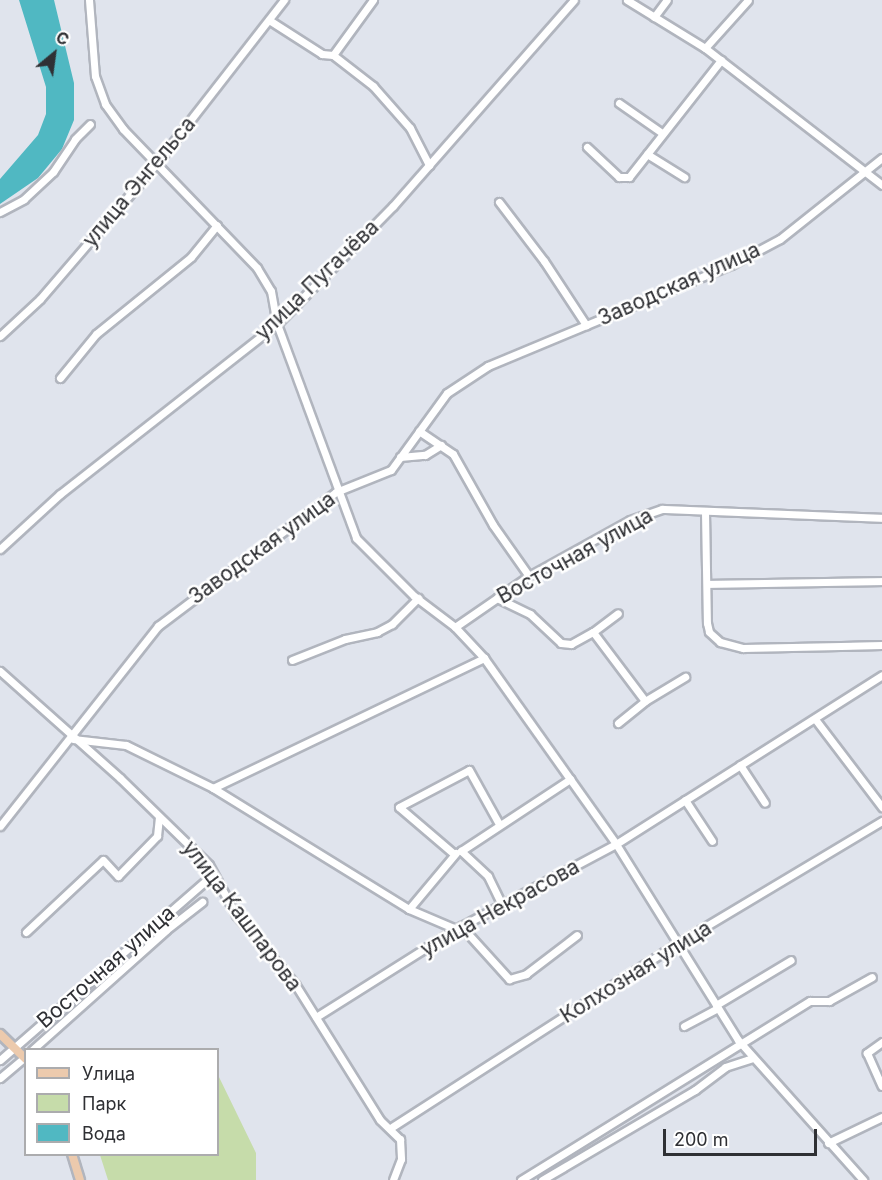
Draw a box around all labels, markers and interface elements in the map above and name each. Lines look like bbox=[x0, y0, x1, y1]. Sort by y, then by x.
north arrow bbox=[24, 24, 84, 84]
text: С bbox=[53, 27, 73, 50]
street label: улица Энгельса bbox=[77, 112, 201, 252]
street label: улица Пугачёва bbox=[250, 215, 384, 345]
street label: Заводская улица bbox=[594, 237, 764, 331]
street label: Заводская улица bbox=[184, 486, 340, 610]
street label: Восточная улица bbox=[493, 503, 657, 609]
street label: улица Кашпарова bbox=[177, 836, 307, 996]
street label: улица Некрасова bbox=[416, 854, 584, 962]
street label: Восточная улица bbox=[32, 900, 180, 1034]
street label: Колхозная улица bbox=[556, 915, 716, 1029]
legend bbox=[24, 1048, 219, 1156]
text: Улица bbox=[82, 1063, 135, 1084]
text: Парк bbox=[82, 1093, 126, 1114]
scale bar bbox=[666, 1117, 820, 1155]
text: Вода bbox=[82, 1123, 126, 1144]
text: 200 m bbox=[674, 1129, 729, 1150]

